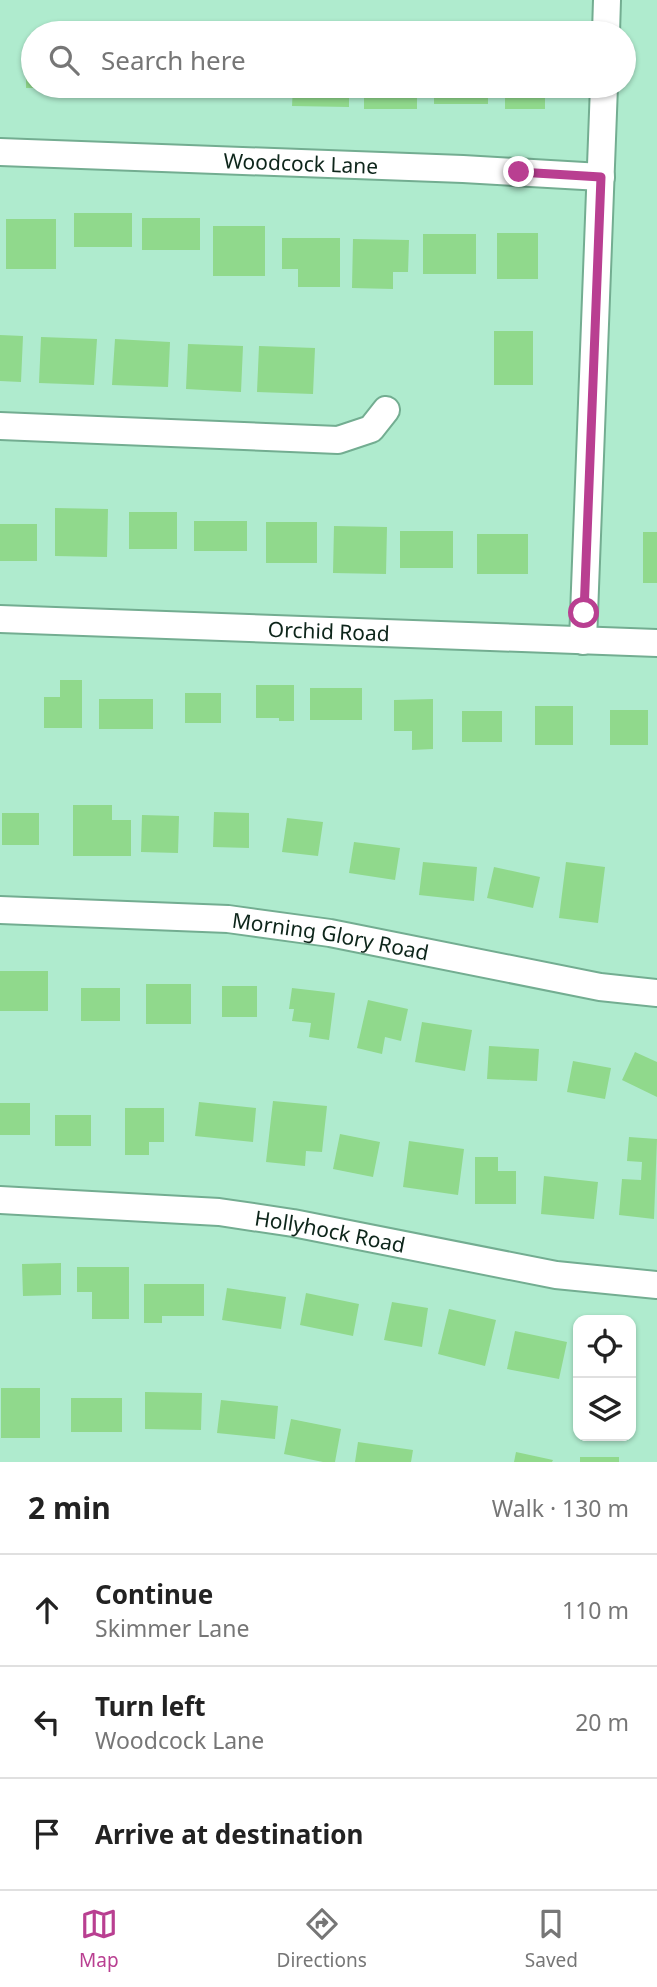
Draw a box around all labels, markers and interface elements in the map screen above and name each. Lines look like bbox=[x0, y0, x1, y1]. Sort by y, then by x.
search box bbox=[21, 21, 636, 98]
icon: search bbox=[45, 41, 83, 79]
text: Search here bbox=[101, 42, 246, 78]
street label: Woodcock Lane bbox=[223, 146, 379, 180]
route end bbox=[503, 156, 534, 187]
route start bbox=[568, 597, 599, 628]
street label: Orchid Road bbox=[267, 615, 390, 647]
street label: Morning Glory Road bbox=[230, 906, 431, 966]
street label: Hollyhock Road bbox=[253, 1203, 408, 1259]
map controls bbox=[573, 1315, 636, 1441]
button: locate bbox=[573, 1315, 636, 1378]
button: layers bbox=[573, 1378, 636, 1441]
text: 2 min bbox=[28, 1487, 111, 1528]
text: Walk · 130 m bbox=[492, 1492, 629, 1524]
text: Continue bbox=[95, 1576, 213, 1612]
icon: ahead bbox=[28, 1591, 66, 1629]
text: 110 m bbox=[562, 1594, 629, 1626]
text: Skimmer Lane bbox=[95, 1612, 249, 1644]
text: Turn left bbox=[95, 1688, 206, 1724]
icon: left bbox=[28, 1703, 66, 1741]
text: 20 m bbox=[575, 1706, 629, 1738]
text: Woodcock Lane bbox=[95, 1724, 264, 1756]
icon: arrive bbox=[28, 1815, 66, 1853]
text: Arrive at destination bbox=[95, 1816, 364, 1852]
tab: Map bbox=[79, 1905, 119, 1973]
tab: Directions bbox=[277, 1905, 367, 1973]
tab: Saved bbox=[525, 1905, 578, 1973]

